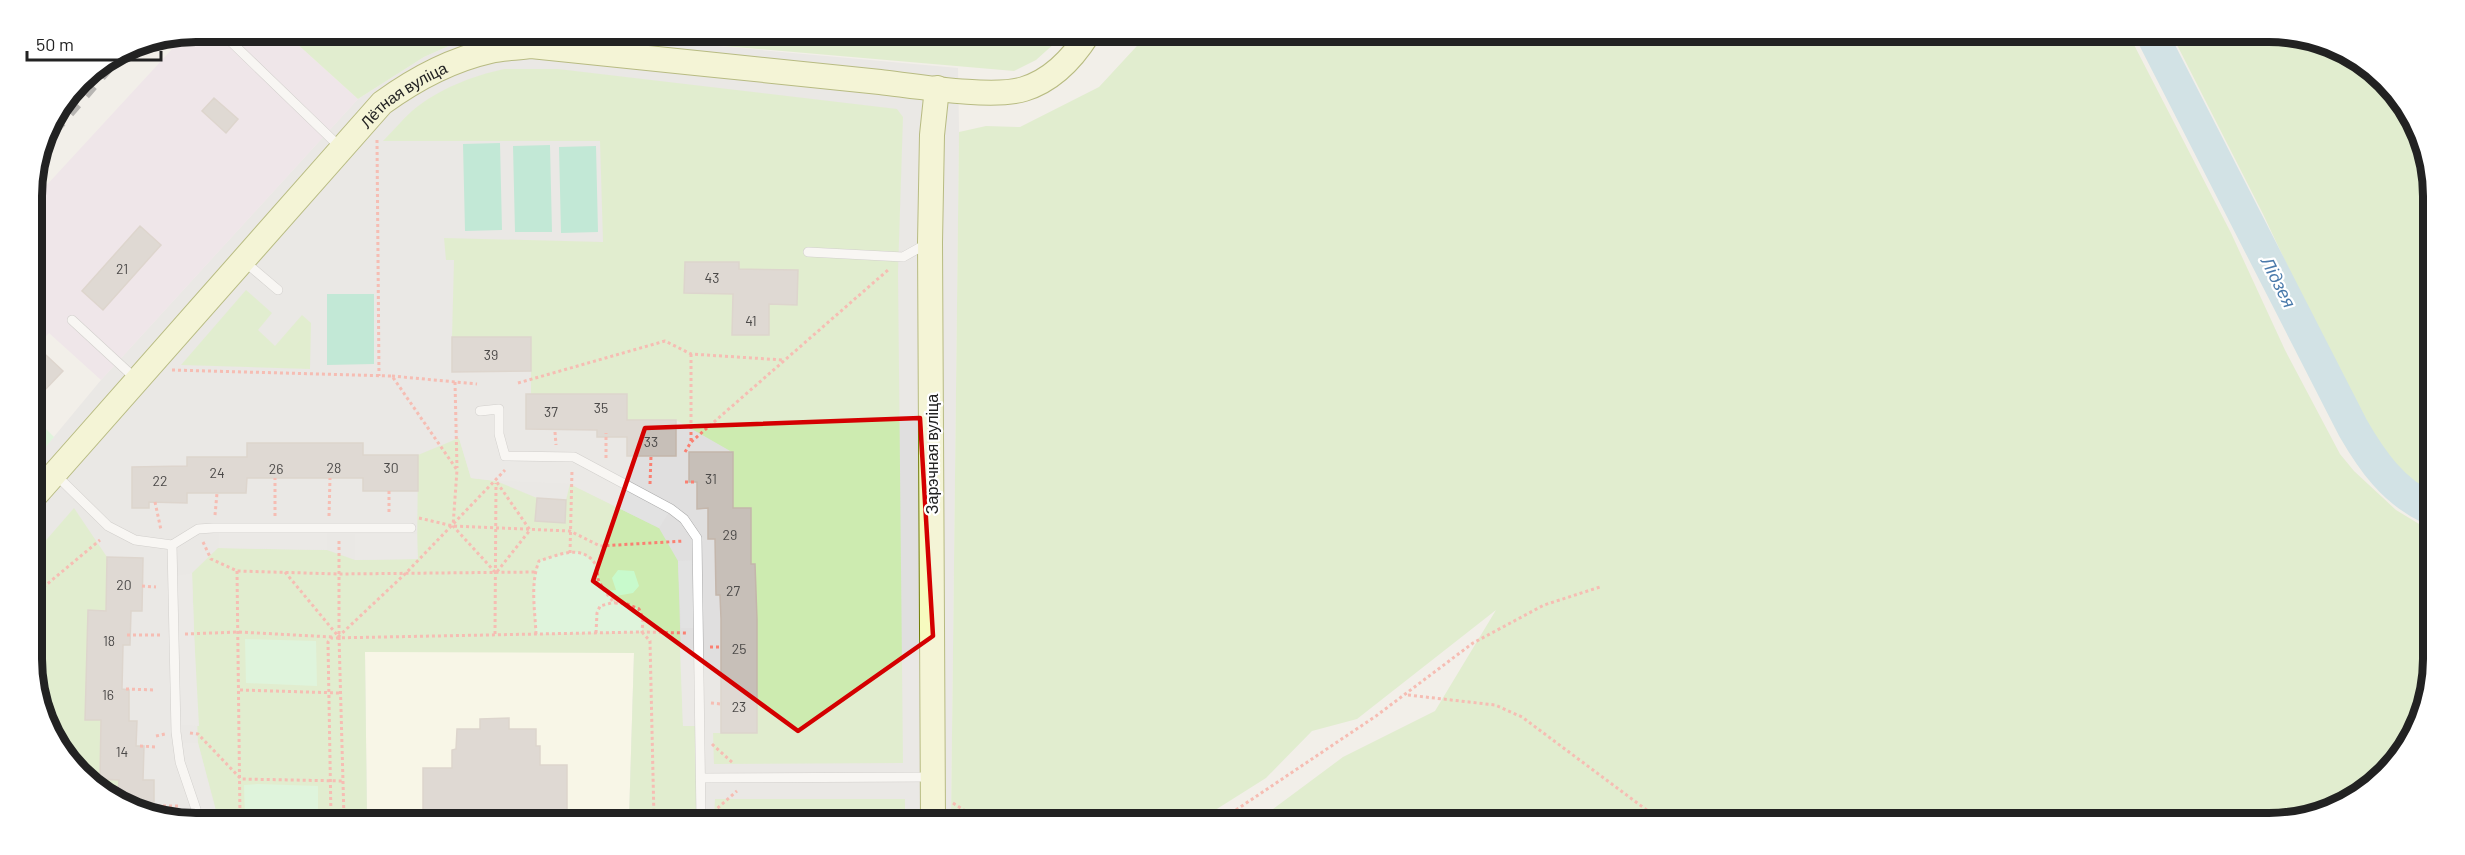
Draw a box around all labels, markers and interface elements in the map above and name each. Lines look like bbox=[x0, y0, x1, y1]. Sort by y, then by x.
scale bar bbox=[27, 24, 160, 62]
text: 50 m bbox=[36, 33, 74, 55]
street label: Лётная вуліца bbox=[356, 57, 450, 131]
water label: Лідзея bbox=[2256, 252, 2301, 311]
house number: 21 bbox=[116, 260, 128, 277]
house number: 43 bbox=[705, 269, 719, 286]
house number: 41 bbox=[745, 312, 757, 329]
house number: 39 bbox=[484, 346, 498, 363]
street label: Зарэчная вуліца bbox=[922, 394, 941, 514]
house number: 35 bbox=[594, 399, 608, 416]
house number: 37 bbox=[544, 403, 558, 420]
house number: 33 bbox=[644, 433, 658, 450]
house number: 28 bbox=[327, 459, 341, 476]
house number: 30 bbox=[383, 459, 399, 476]
house number: 26 bbox=[269, 460, 283, 477]
house number: 24 bbox=[209, 464, 225, 481]
house number: 31 bbox=[705, 470, 717, 487]
house number: 22 bbox=[152, 472, 168, 489]
house number: 29 bbox=[723, 526, 737, 543]
house number: 20 bbox=[116, 576, 132, 593]
house number: 27 bbox=[726, 582, 740, 599]
house number: 18 bbox=[103, 632, 115, 649]
house number: 25 bbox=[732, 640, 746, 657]
house number: 16 bbox=[102, 686, 114, 703]
house number: 23 bbox=[732, 698, 746, 715]
house number: 14 bbox=[116, 743, 128, 760]

